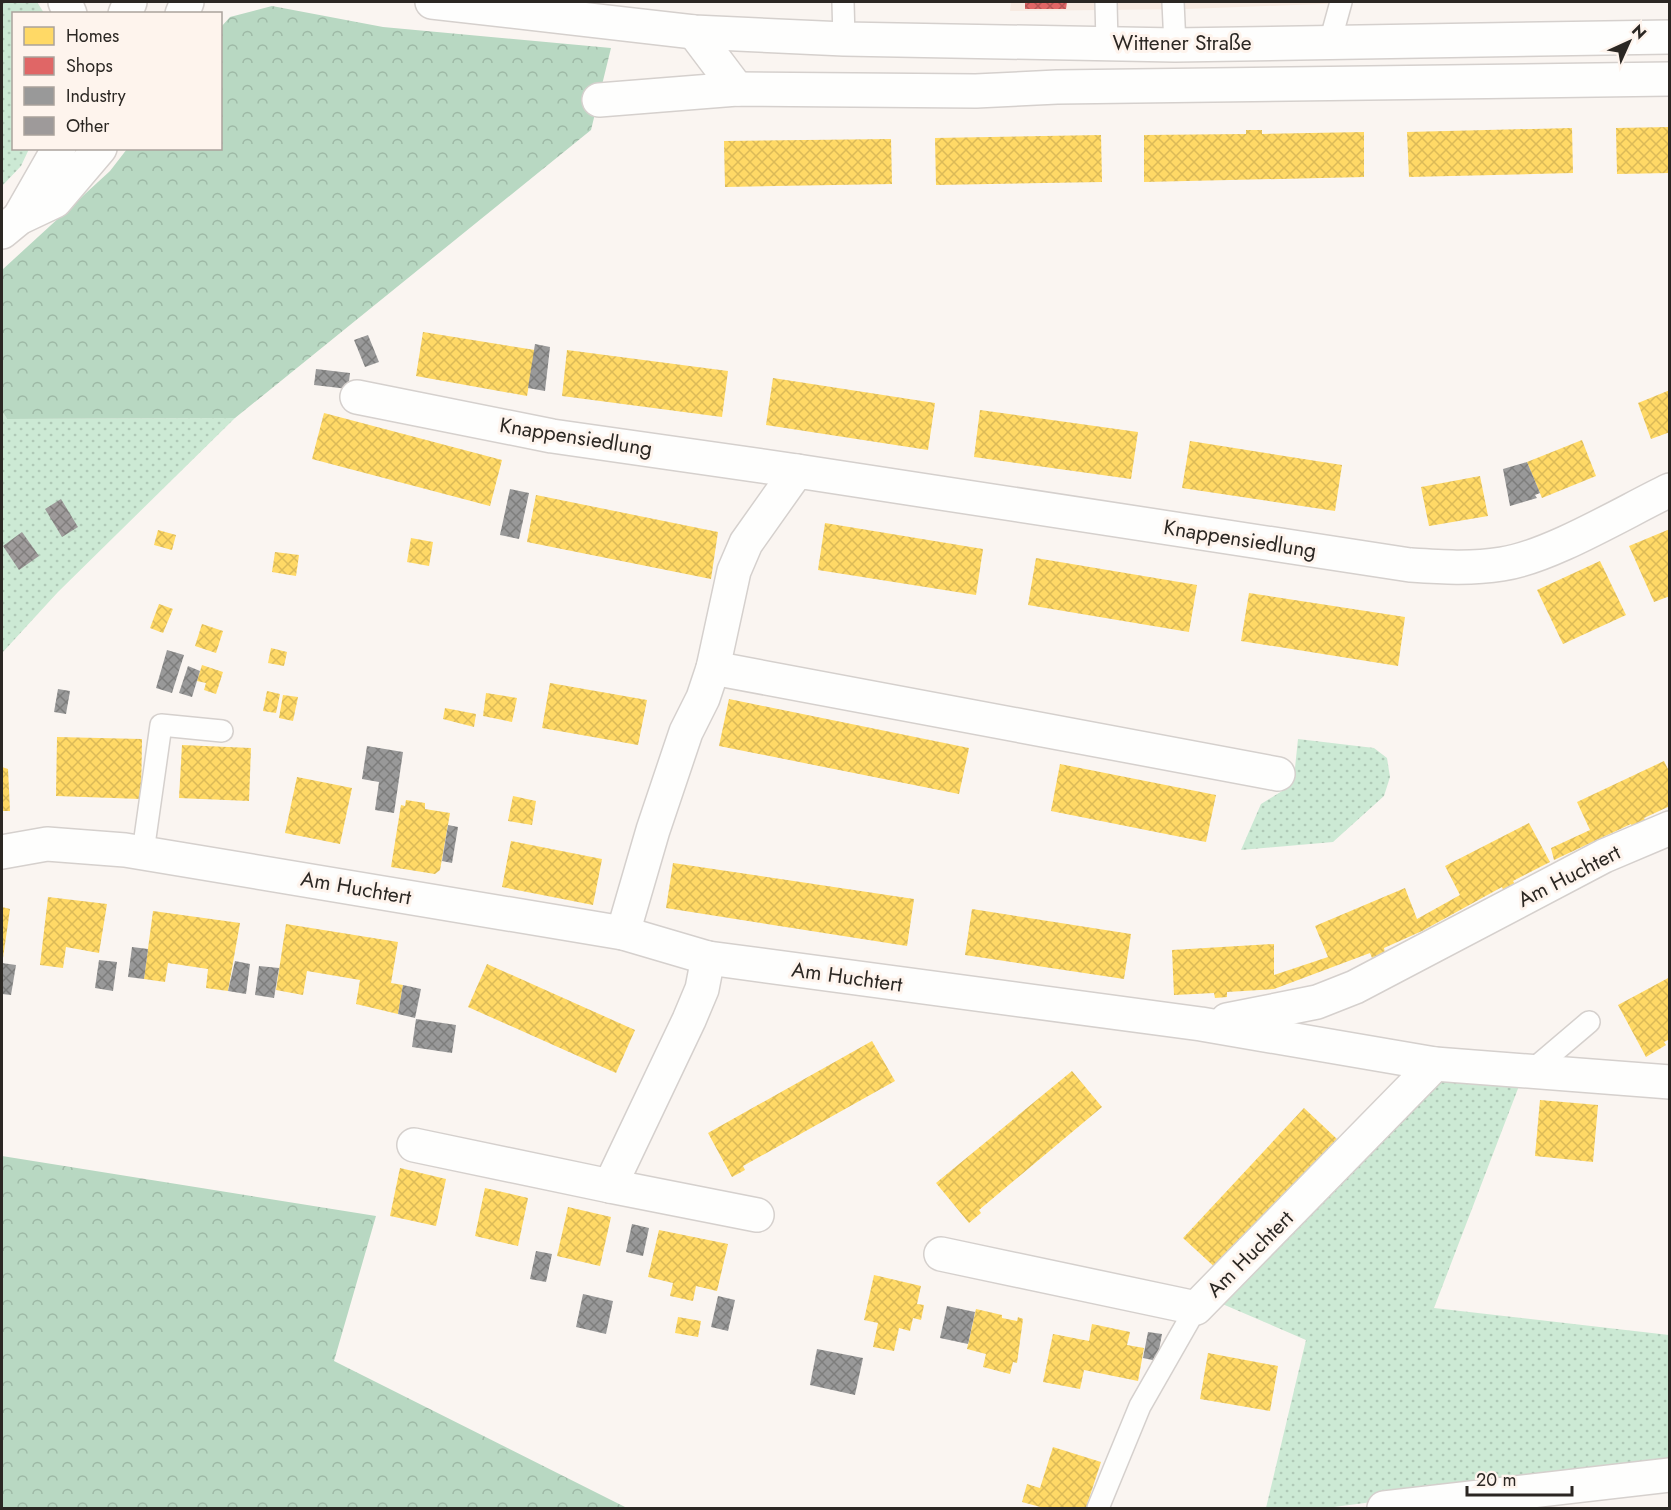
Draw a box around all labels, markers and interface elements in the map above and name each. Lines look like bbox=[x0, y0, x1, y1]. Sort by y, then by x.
legend bbox=[12, 12, 222, 150]
north arrow bbox=[1599, 12, 1659, 72]
text: N bbox=[1627, 19, 1652, 44]
text: Homes bbox=[66, 23, 119, 49]
street label: Wittener Straße bbox=[1112, 28, 1252, 58]
text: Shops bbox=[66, 53, 113, 79]
text: Industry bbox=[66, 83, 126, 109]
text: Other bbox=[66, 113, 110, 139]
street label: Knappensiedlung bbox=[497, 410, 655, 464]
street label: Knappensiedlung bbox=[1161, 512, 1319, 566]
street label: Am Huchtert bbox=[1512, 837, 1626, 915]
street label: Am Huchtert bbox=[298, 864, 414, 912]
street label: Am Huchtert bbox=[790, 954, 904, 1000]
street label: Am Huchtert bbox=[1200, 1204, 1300, 1304]
scale bar bbox=[1467, 1459, 1572, 1497]
text: 20 m bbox=[1476, 1467, 1516, 1493]

